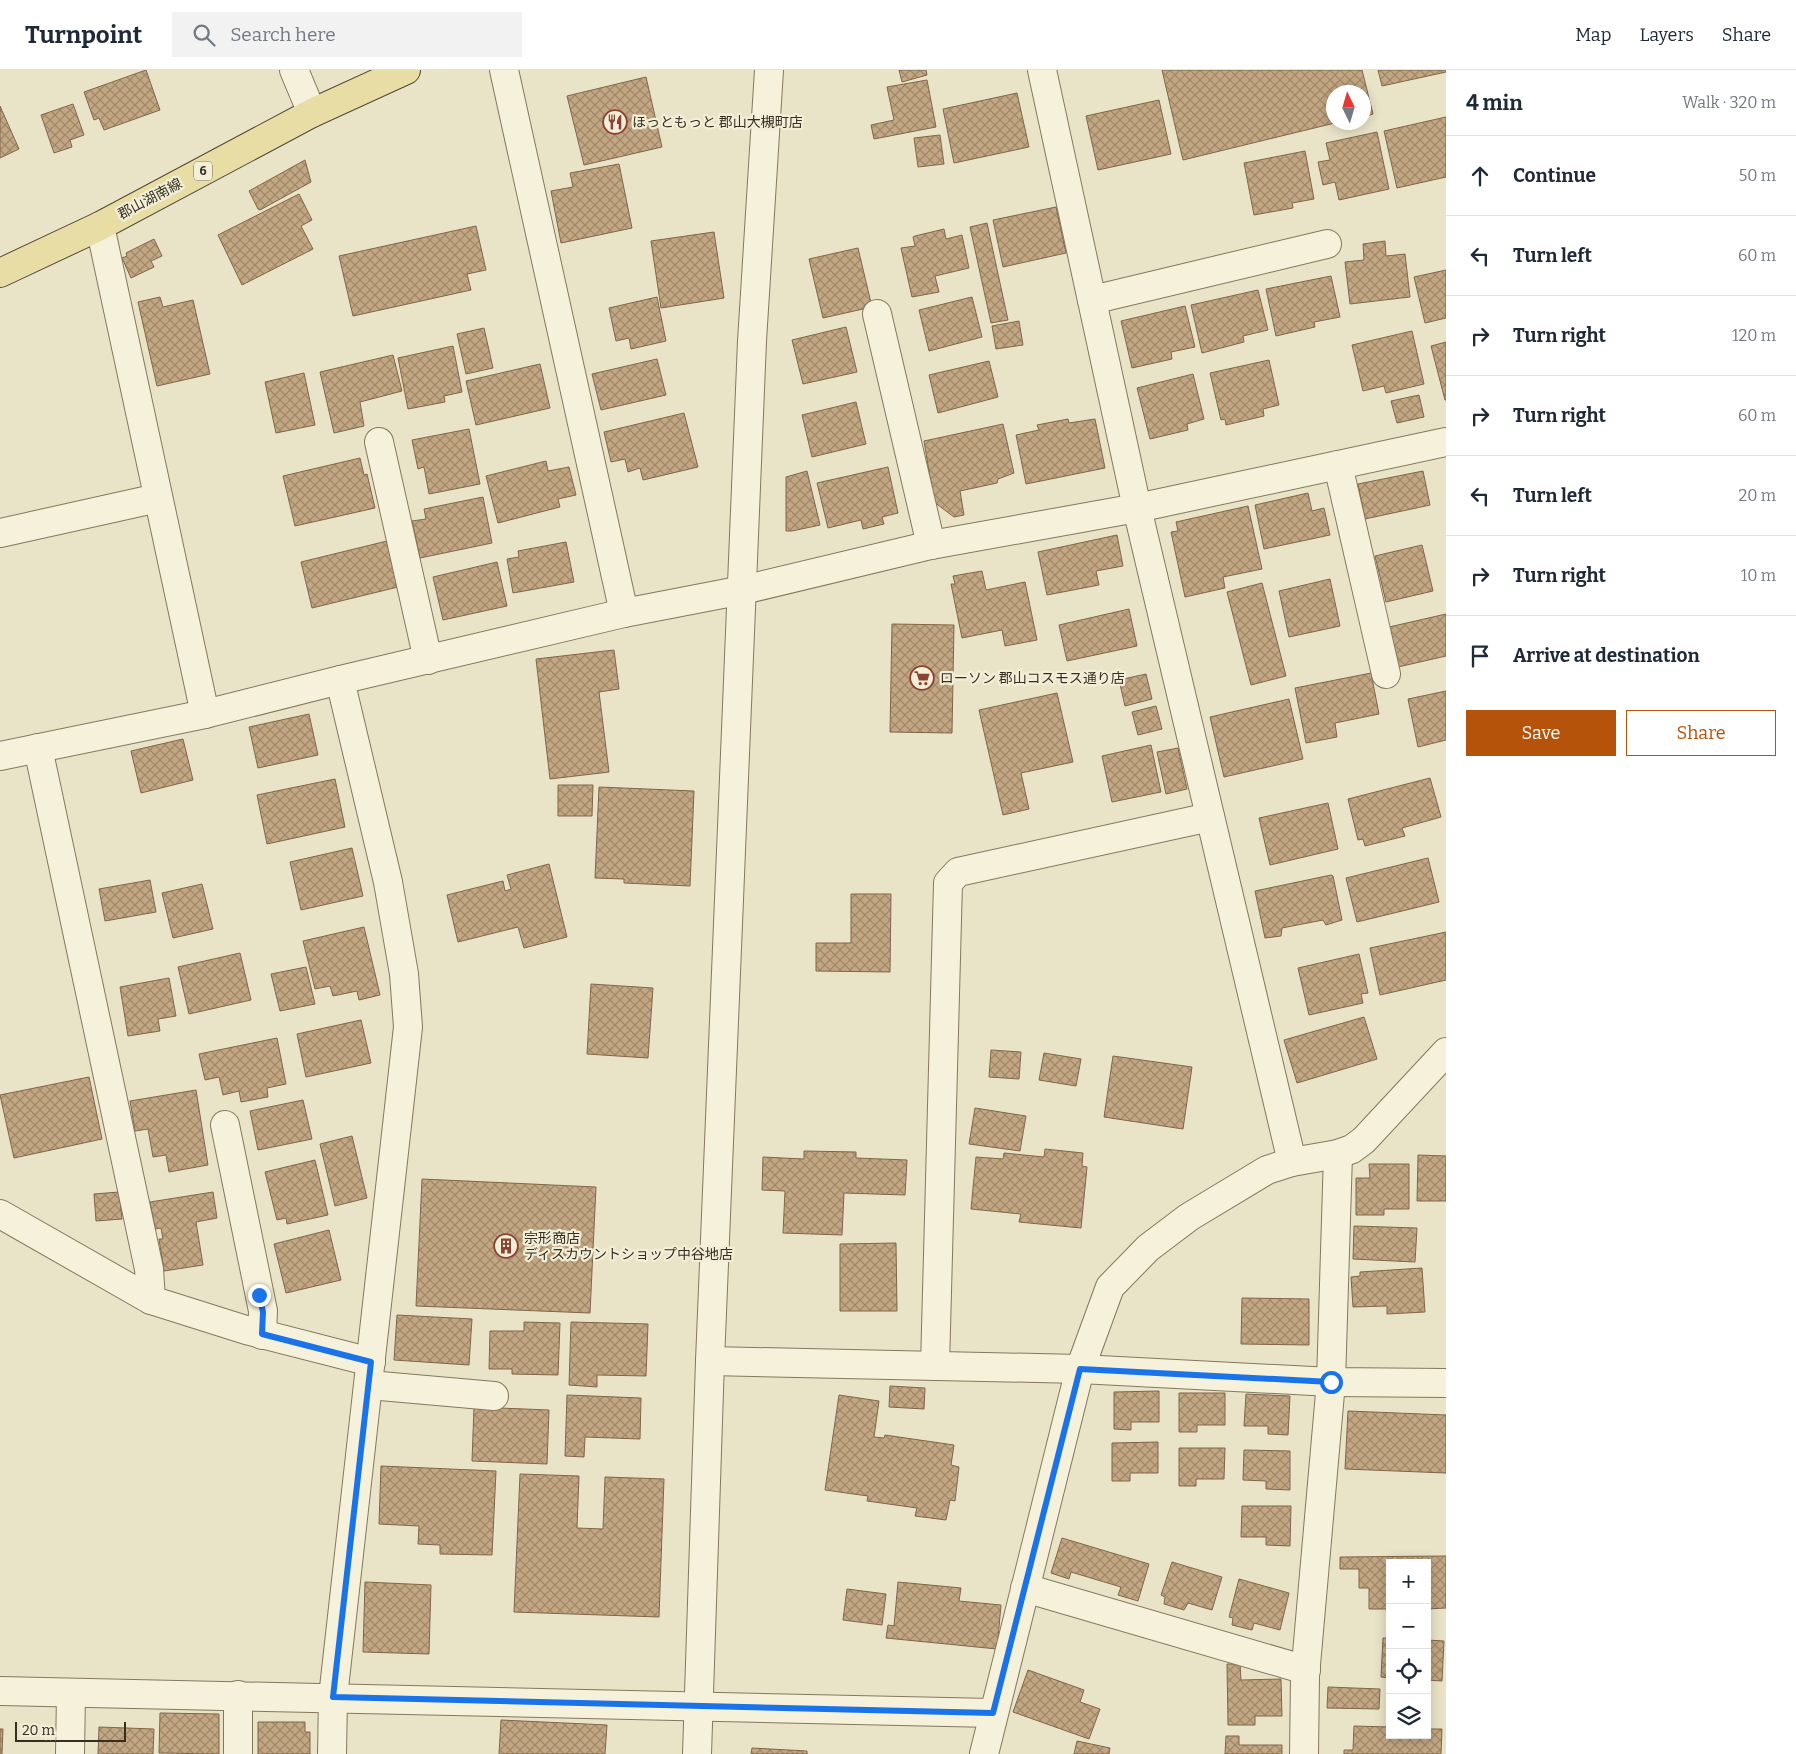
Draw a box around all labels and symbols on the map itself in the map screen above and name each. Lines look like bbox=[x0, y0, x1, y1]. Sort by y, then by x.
north arrow bbox=[1326, 85, 1371, 130]
restaurant icon: ほっともっと 郡山大槻町店 bbox=[602, 109, 628, 135]
place label: ほっともっと 郡山大槻町店 bbox=[632, 114, 803, 131]
road number: 6 bbox=[194, 162, 212, 180]
street label: 郡山湖南線 bbox=[115, 175, 185, 223]
supermarket icon: ローソン 郡山コスモス通り店 bbox=[909, 665, 935, 691]
place label: ローソン 郡山コスモス通り店 bbox=[940, 670, 1125, 687]
place label: 宗形商店 ディスカウントショップ中谷地店 bbox=[524, 1230, 733, 1263]
building icon: 宗形商店 ディスカウントショップ中谷地店 bbox=[493, 1233, 519, 1259]
route end bbox=[248, 1284, 271, 1307]
route start bbox=[1320, 1371, 1343, 1394]
scale bar bbox=[15, 1719, 126, 1742]

